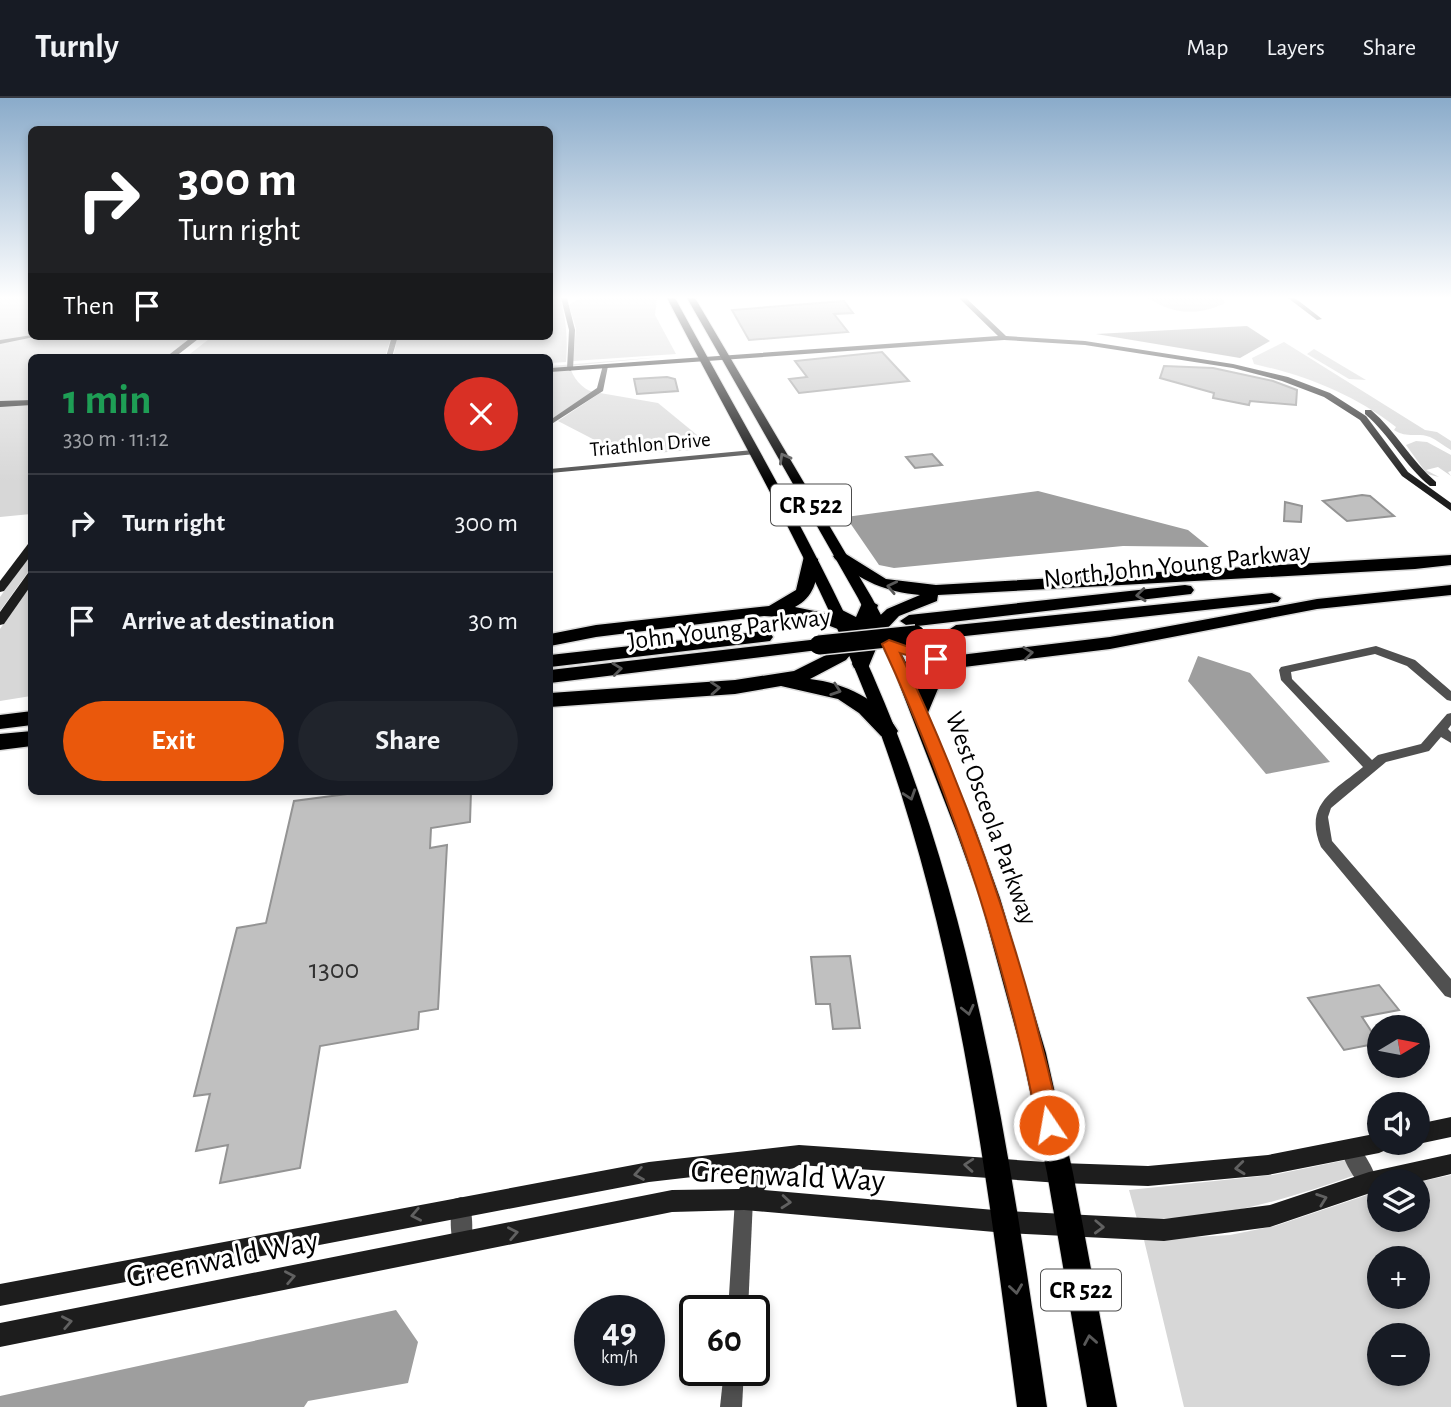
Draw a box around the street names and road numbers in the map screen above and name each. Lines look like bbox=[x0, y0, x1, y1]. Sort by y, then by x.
street label: Triathlon Drive bbox=[589, 429, 711, 460]
road number: CR 522 bbox=[771, 484, 851, 526]
street label: North John Young Parkway bbox=[1042, 538, 1312, 592]
street label: John Young Parkway bbox=[626, 604, 832, 654]
street label: West Osceola Parkway bbox=[940, 708, 1042, 928]
street label: Greenwald Way bbox=[690, 1155, 886, 1197]
street label: Greenwald Way bbox=[124, 1225, 321, 1293]
road number: CR 522 bbox=[1041, 1270, 1121, 1310]

